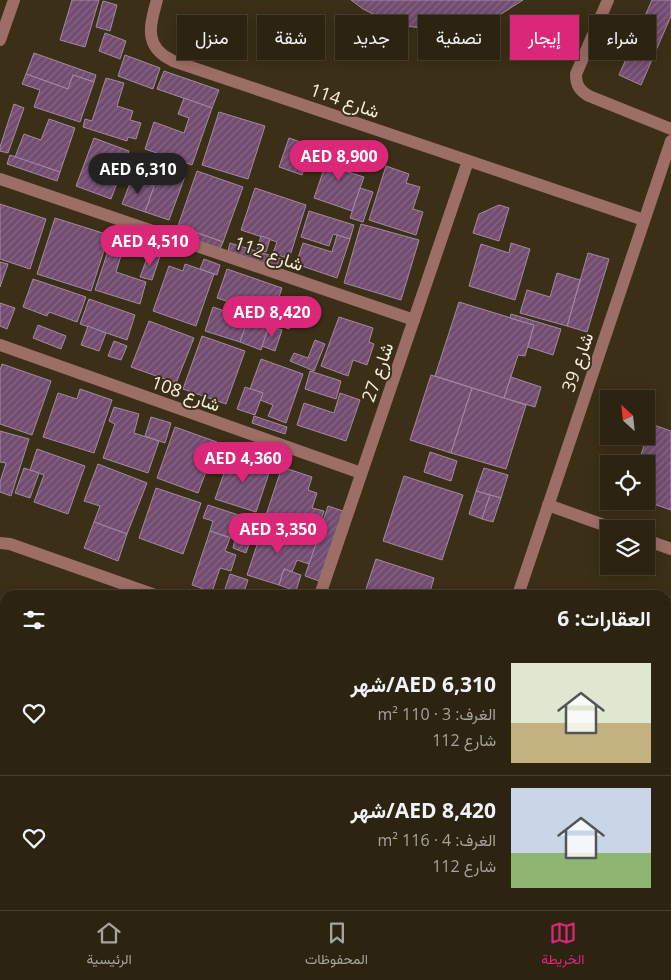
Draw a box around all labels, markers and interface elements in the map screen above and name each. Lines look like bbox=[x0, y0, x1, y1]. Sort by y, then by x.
chip: منزل bbox=[177, 15, 247, 60]
chip: شقة bbox=[257, 15, 325, 60]
chip: جديد bbox=[335, 15, 408, 60]
chip: تصفية bbox=[418, 15, 500, 60]
chip: إيجار bbox=[510, 15, 579, 60]
chip: شراء bbox=[589, 15, 656, 60]
street label: شارع 114 bbox=[307, 77, 383, 124]
pin: AED 8,900 bbox=[282, 140, 396, 182]
text: AED 8,900 bbox=[300, 145, 378, 167]
pin: AED 6,310 bbox=[81, 152, 195, 195]
text: AED 6,310 bbox=[99, 158, 177, 180]
pin: AED 4,510 bbox=[93, 224, 207, 267]
text: AED 4,510 bbox=[111, 230, 189, 252]
street label: شارع 112 bbox=[231, 230, 307, 277]
pin: AED 8,420 bbox=[215, 296, 329, 338]
text: AED 8,420 bbox=[233, 301, 311, 323]
street label: شارع 39 bbox=[556, 329, 599, 395]
street label: شارع 27 bbox=[356, 339, 399, 405]
street label: شارع 108 bbox=[148, 369, 224, 417]
north arrow bbox=[600, 390, 655, 445]
map controls bbox=[600, 390, 655, 575]
pin: AED 4,360 bbox=[186, 442, 300, 484]
text: AED 4,360 bbox=[204, 447, 282, 469]
button: locate bbox=[600, 455, 655, 510]
pin: AED 3,350 bbox=[221, 512, 335, 555]
text: AED 3,350 bbox=[239, 518, 317, 540]
button: layers bbox=[600, 520, 655, 575]
text: العقارات: 6 bbox=[557, 604, 651, 632]
icon: filters bbox=[20, 606, 48, 634]
text: AED 6,310/شهر bbox=[350, 670, 496, 698]
icon: home bbox=[551, 683, 611, 743]
icon: heart bbox=[20, 699, 48, 727]
text: الغرف: 3 · 110 m² bbox=[378, 703, 496, 725]
text: شارع 112 bbox=[432, 729, 496, 751]
text: AED 8,420/شهر bbox=[350, 796, 496, 824]
icon: home bbox=[551, 808, 611, 868]
icon: heart bbox=[20, 824, 48, 852]
text: الغرف: 4 · 116 m² bbox=[378, 829, 496, 851]
text: شارع 112 bbox=[432, 855, 496, 877]
tab: الرئيسية bbox=[87, 919, 132, 972]
tab: المحفوظات bbox=[305, 919, 368, 972]
tab: الخريطة bbox=[541, 919, 584, 972]

